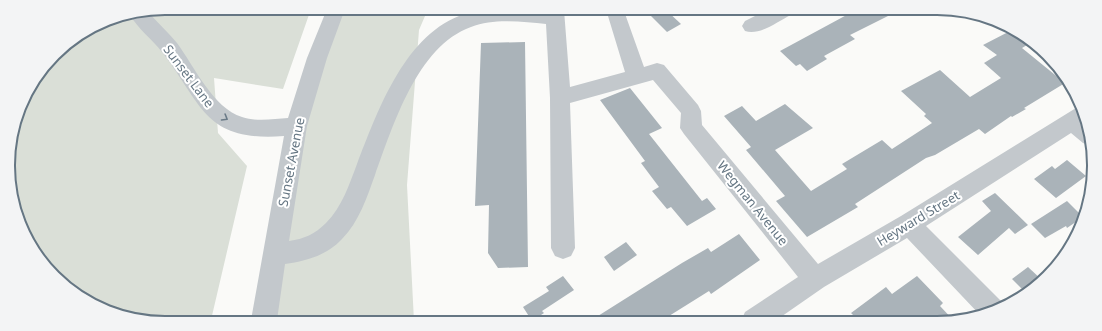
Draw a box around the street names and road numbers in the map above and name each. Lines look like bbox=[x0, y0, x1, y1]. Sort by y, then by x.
street label: Sunset Lane bbox=[159, 41, 219, 111]
street label: Sunset Avenue bbox=[274, 116, 308, 208]
street label: Wegman Avenue bbox=[713, 157, 793, 249]
street label: Heyward Street bbox=[873, 186, 963, 250]

